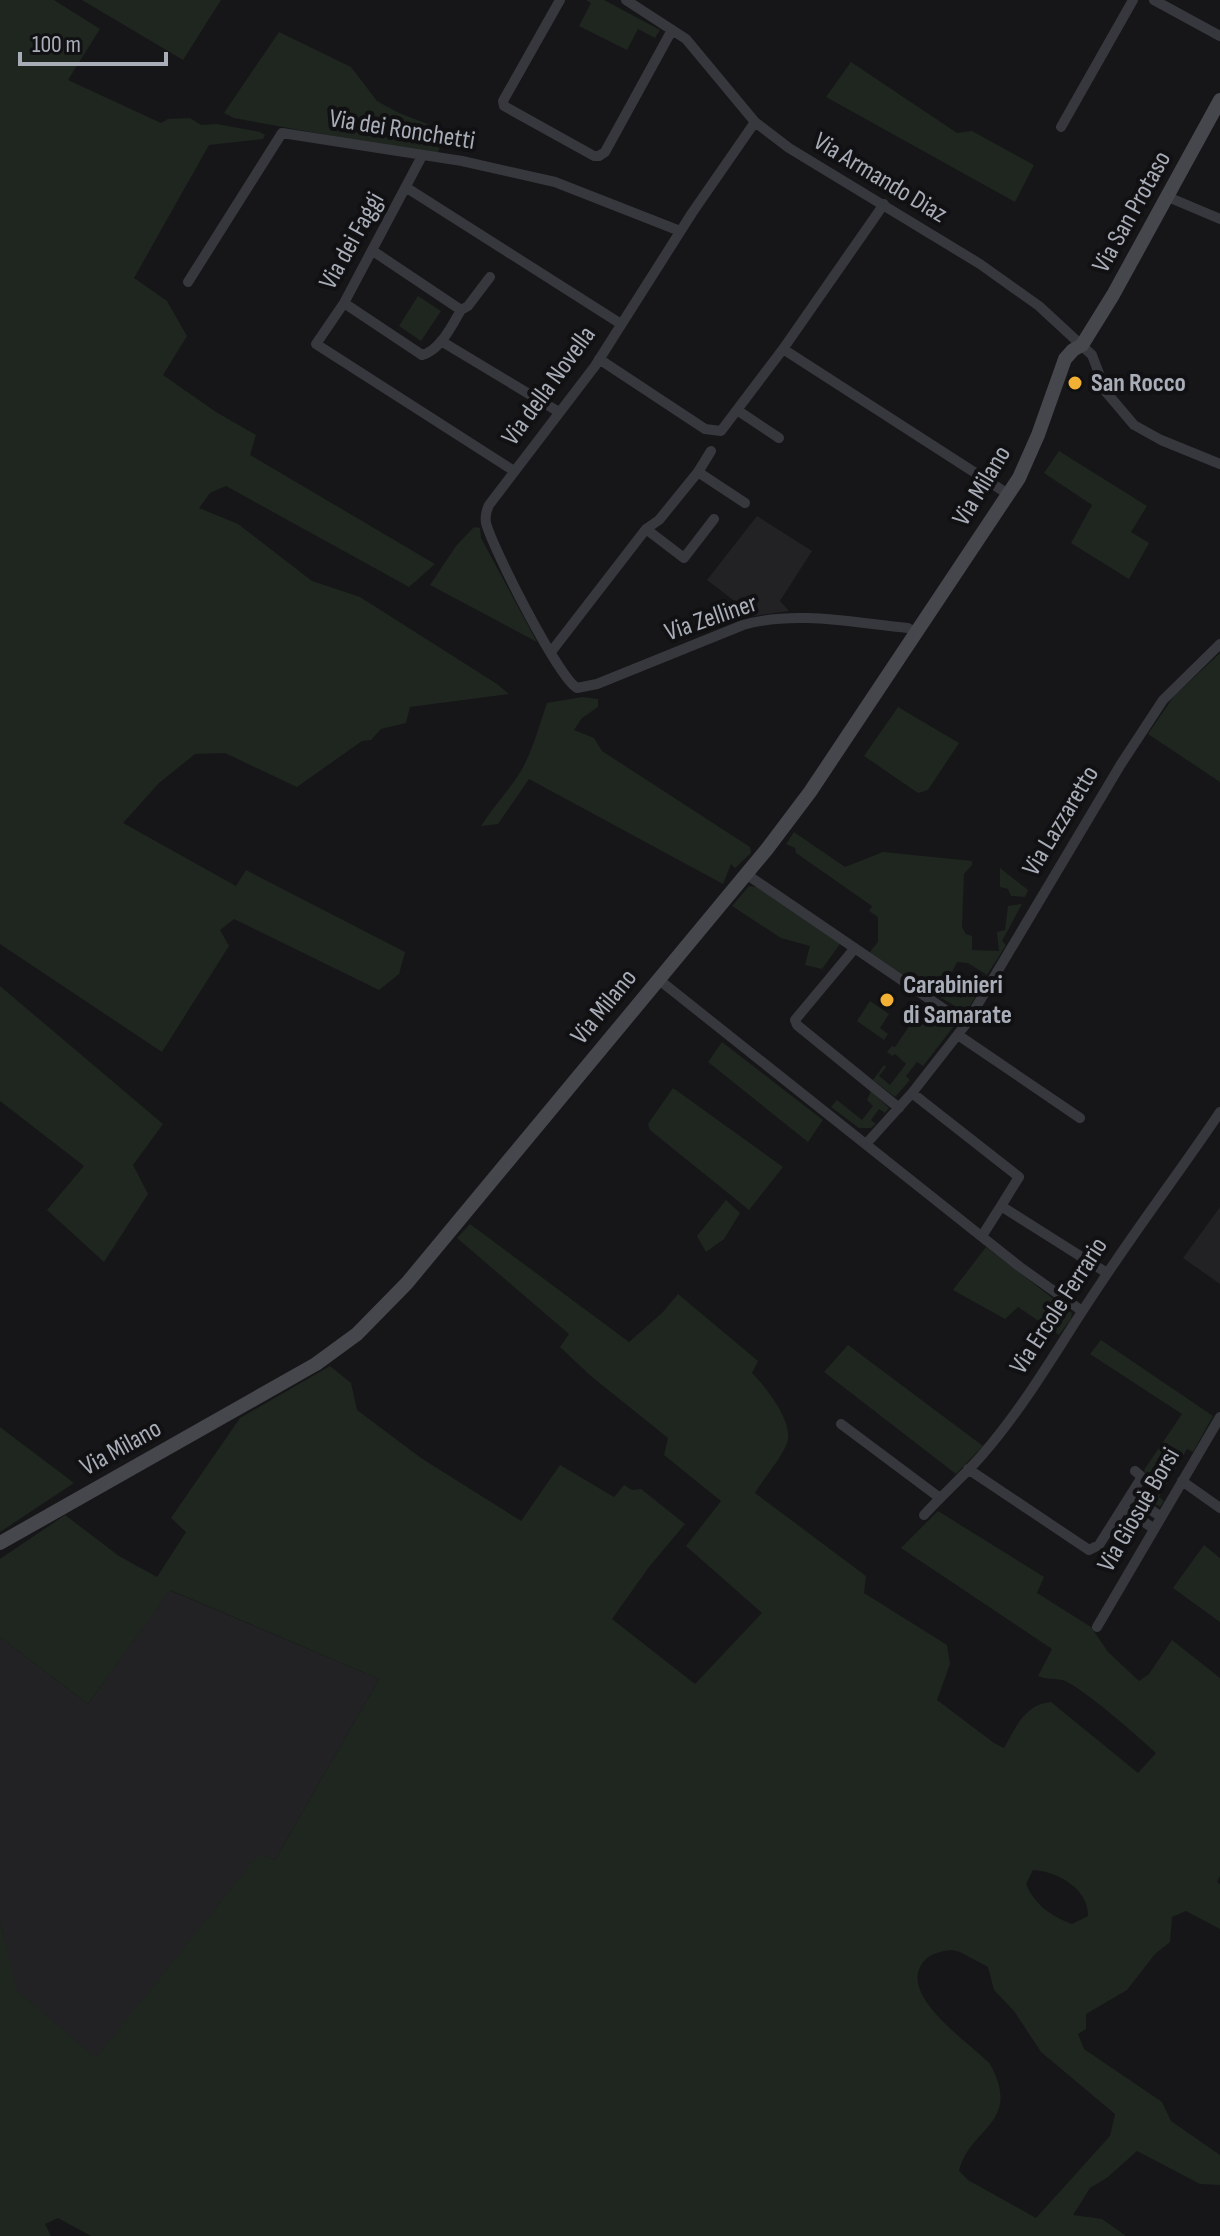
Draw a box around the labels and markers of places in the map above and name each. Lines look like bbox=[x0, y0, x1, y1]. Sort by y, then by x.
place label: San Rocco bbox=[1091, 368, 1186, 399]
marker: San Rocco bbox=[1066, 374, 1084, 392]
place label: Carabinieri di Samarate bbox=[903, 970, 1012, 1031]
marker: Carabinieri di Samarate bbox=[878, 991, 896, 1009]

